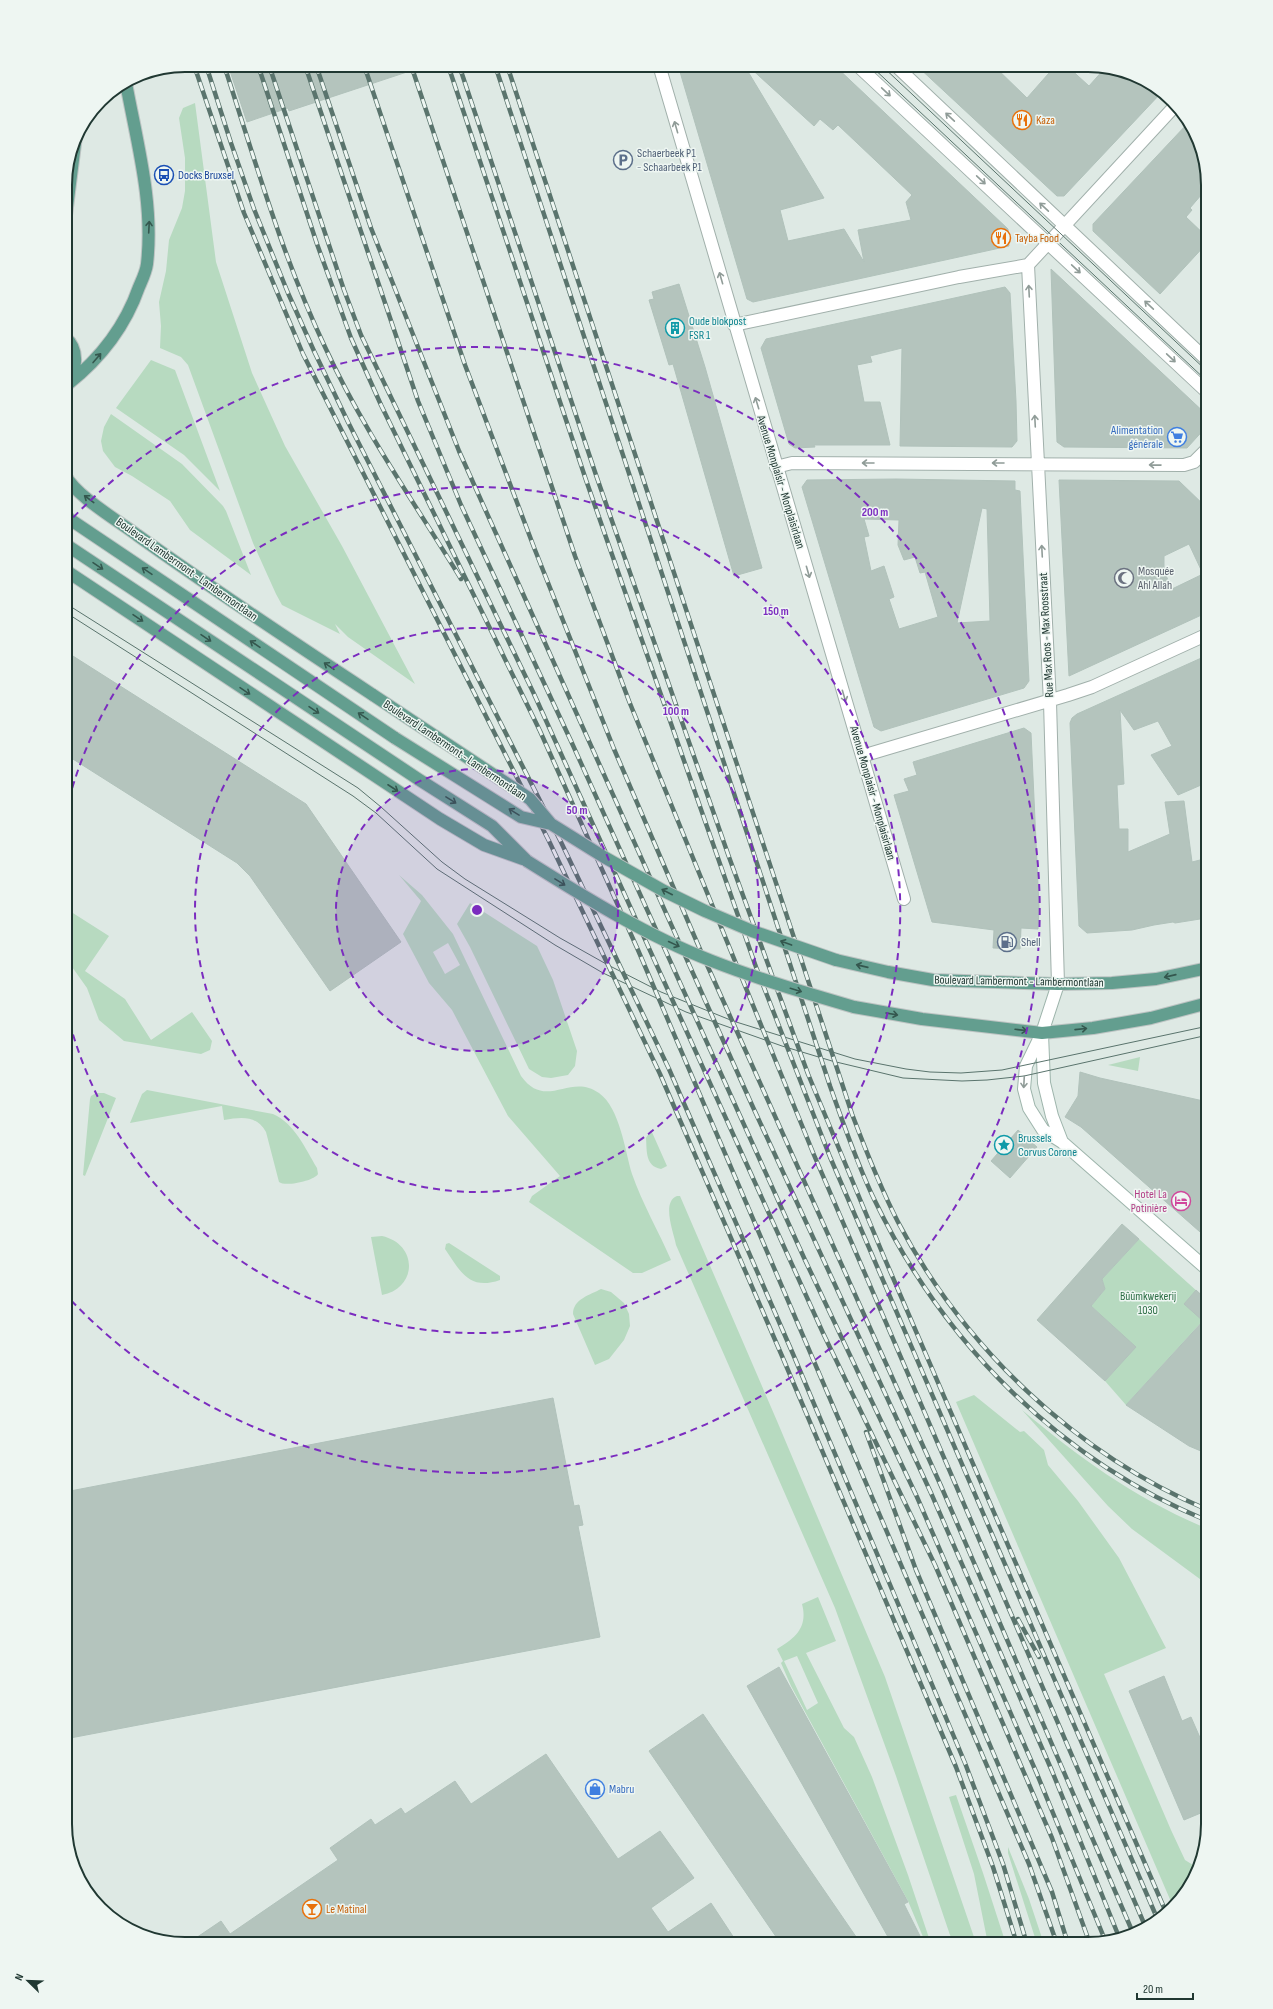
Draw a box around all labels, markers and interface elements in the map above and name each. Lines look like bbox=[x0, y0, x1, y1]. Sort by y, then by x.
one-way arrow bbox=[881, 87, 891, 97]
restaurant icon: Kaza bbox=[1011, 109, 1033, 131]
one-way arrow bbox=[945, 112, 955, 122]
place label: Kaza bbox=[1036, 113, 1055, 128]
one-way arrow bbox=[672, 120, 679, 133]
place label: Schaerbeek P1 - Schaarbeek P1 bbox=[637, 146, 703, 175]
parking icon: Schaerbeek P1 - Schaarbeek P1 bbox=[612, 149, 634, 171]
bus stop icon: Docks Bruxsel bbox=[153, 164, 175, 186]
place label: Docks Bruxsel bbox=[178, 168, 234, 183]
one-way arrow bbox=[976, 176, 986, 185]
one-way arrow bbox=[1039, 202, 1049, 211]
one-way arrow bbox=[145, 221, 152, 234]
restaurant icon: Tayba Food bbox=[990, 227, 1012, 249]
place label: Tayba Food bbox=[1015, 231, 1059, 246]
one-way arrow bbox=[1071, 264, 1081, 274]
one-way arrow bbox=[717, 272, 724, 285]
one-way arrow bbox=[1025, 285, 1033, 298]
one-way arrow bbox=[1144, 301, 1154, 310]
place label: Oude blokpost FSR 1 bbox=[689, 314, 747, 343]
building icon: Oude blokpost FSR 1 bbox=[664, 317, 686, 339]
one-way arrow bbox=[93, 353, 102, 363]
one-way arrow bbox=[1166, 353, 1176, 363]
one-way arrow bbox=[753, 397, 760, 410]
street label: Avenue Monplaisir - Monplaisirlaan bbox=[753, 413, 808, 551]
one-way arrow bbox=[1032, 415, 1039, 428]
place label: Alimentation générale bbox=[1110, 423, 1163, 452]
supermarket icon: Alimentation générale bbox=[1166, 426, 1188, 448]
one-way arrow bbox=[862, 459, 875, 467]
one-way arrow bbox=[992, 459, 1005, 467]
one-way arrow bbox=[1149, 461, 1162, 469]
one-way arrow bbox=[83, 495, 94, 504]
text: 200 m bbox=[862, 505, 888, 520]
street label: Boulevard Lambermont - Lambermontlaan bbox=[113, 515, 260, 624]
one-way arrow bbox=[1038, 545, 1045, 558]
one-way arrow bbox=[92, 562, 103, 570]
place label: Mosquée Ahl Allah bbox=[1137, 564, 1174, 593]
one-way arrow bbox=[805, 565, 812, 578]
one-way arrow bbox=[142, 567, 153, 575]
mosque icon: Mosquée Ahl Allah bbox=[1113, 567, 1135, 589]
street label: Rue Max Roos - Max Roosstraat bbox=[1036, 572, 1057, 698]
text: 150 m bbox=[763, 604, 789, 619]
one-way arrow bbox=[132, 614, 143, 622]
one-way arrow bbox=[200, 634, 211, 642]
one-way arrow bbox=[250, 640, 261, 648]
one-way arrow bbox=[324, 662, 335, 670]
one-way arrow bbox=[239, 687, 250, 695]
one-way arrow bbox=[841, 690, 848, 703]
street label: Boulevard Lambermont - Lambermontlaan bbox=[380, 697, 529, 804]
text: 100 m bbox=[663, 704, 689, 719]
one-way arrow bbox=[308, 706, 319, 714]
one-way arrow bbox=[358, 712, 369, 720]
street label: Avenue Monplaisir - Monplaisirlaan bbox=[846, 723, 899, 862]
one-way arrow bbox=[387, 784, 398, 792]
one-way arrow bbox=[445, 796, 457, 804]
text: 50 m bbox=[567, 803, 587, 818]
one-way arrow bbox=[508, 808, 520, 816]
one-way arrow bbox=[554, 878, 566, 886]
one-way arrow bbox=[661, 888, 673, 896]
centre of rings bbox=[470, 903, 484, 917]
fuel station icon: Shell bbox=[996, 931, 1018, 953]
place label: Shell bbox=[1021, 935, 1041, 950]
one-way arrow bbox=[780, 939, 792, 947]
one-way arrow bbox=[668, 941, 680, 948]
one-way arrow bbox=[856, 962, 869, 969]
street label: Boulevard Lambermont - Lambermontlaan bbox=[934, 973, 1104, 990]
one-way arrow bbox=[1164, 973, 1177, 981]
one-way arrow bbox=[789, 987, 802, 994]
one-way arrow bbox=[885, 1010, 898, 1018]
one-way arrow bbox=[1074, 1025, 1087, 1033]
one-way arrow bbox=[1014, 1027, 1027, 1034]
one-way arrow bbox=[1020, 1075, 1028, 1088]
place label: Brussels Corvus Corone bbox=[1018, 1131, 1077, 1160]
place icon: Brussels Corvus Corone bbox=[993, 1134, 1015, 1156]
place label: Hotel La Potinière bbox=[1131, 1187, 1167, 1216]
hotel icon: Hotel La Potinière bbox=[1170, 1190, 1192, 1212]
park label: Bûûmkwekerij 1030 bbox=[1120, 1289, 1176, 1318]
shop icon: Mabru bbox=[584, 1778, 606, 1800]
place label: Mabru bbox=[609, 1782, 634, 1797]
bar icon: Le Matinal bbox=[301, 1898, 323, 1920]
place label: Le Matinal bbox=[326, 1902, 367, 1917]
north arrow bbox=[8, 1961, 48, 2001]
text: N bbox=[12, 1972, 26, 1983]
scale bar bbox=[1137, 1975, 1193, 2001]
text: 20 m bbox=[1143, 1982, 1163, 1997]

